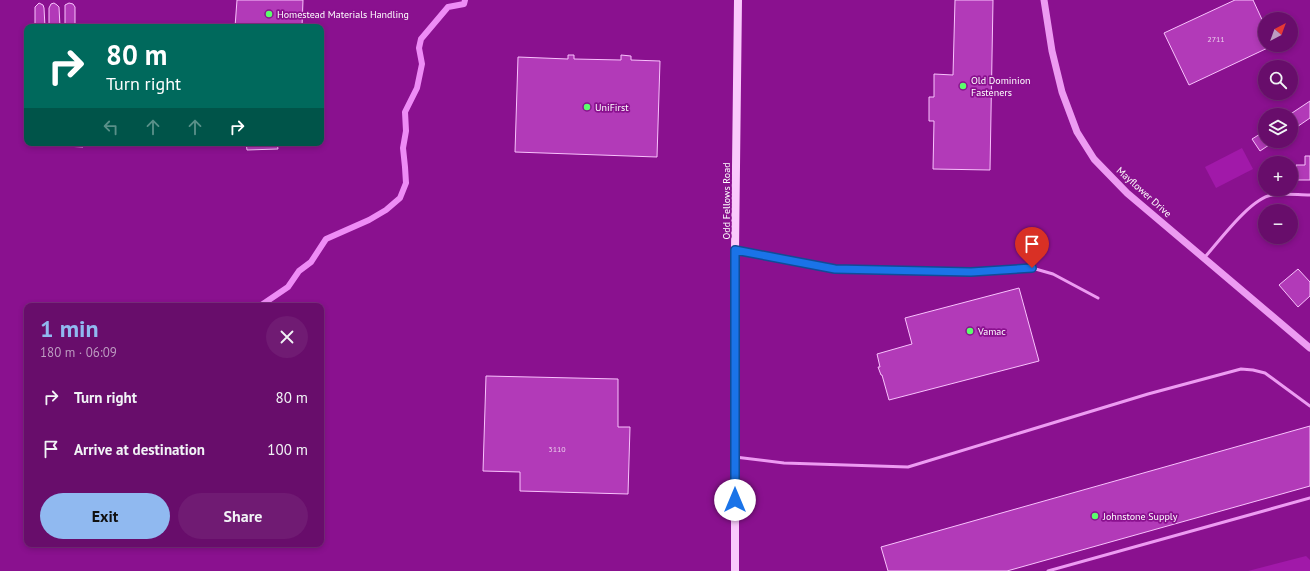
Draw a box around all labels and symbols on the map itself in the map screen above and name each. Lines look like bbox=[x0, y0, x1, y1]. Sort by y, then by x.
place label: Homestead Materials Handling bbox=[277, 8, 409, 21]
marker: Homestead Materials Handling bbox=[264, 9, 274, 19]
north arrow bbox=[1258, 12, 1298, 52]
house number: 2711 bbox=[1207, 34, 1225, 44]
place label: Old Dominion Fasteners bbox=[971, 74, 1031, 99]
marker: Old Dominion Fasteners bbox=[958, 81, 968, 91]
place label: UniFirst bbox=[595, 101, 629, 114]
marker: UniFirst bbox=[582, 102, 592, 112]
street label: Odd Fellows Road bbox=[720, 162, 733, 240]
street label: Mayflower Drive bbox=[1114, 164, 1174, 220]
pin bbox=[1015, 227, 1049, 268]
place label: Vamac bbox=[977, 325, 1006, 338]
marker: Vamac bbox=[965, 326, 975, 336]
house number: 3110 bbox=[548, 444, 566, 454]
position arrow bbox=[714, 479, 756, 521]
place label: Johnstone Supply bbox=[1102, 510, 1178, 523]
marker: Johnstone Supply bbox=[1090, 511, 1100, 521]

